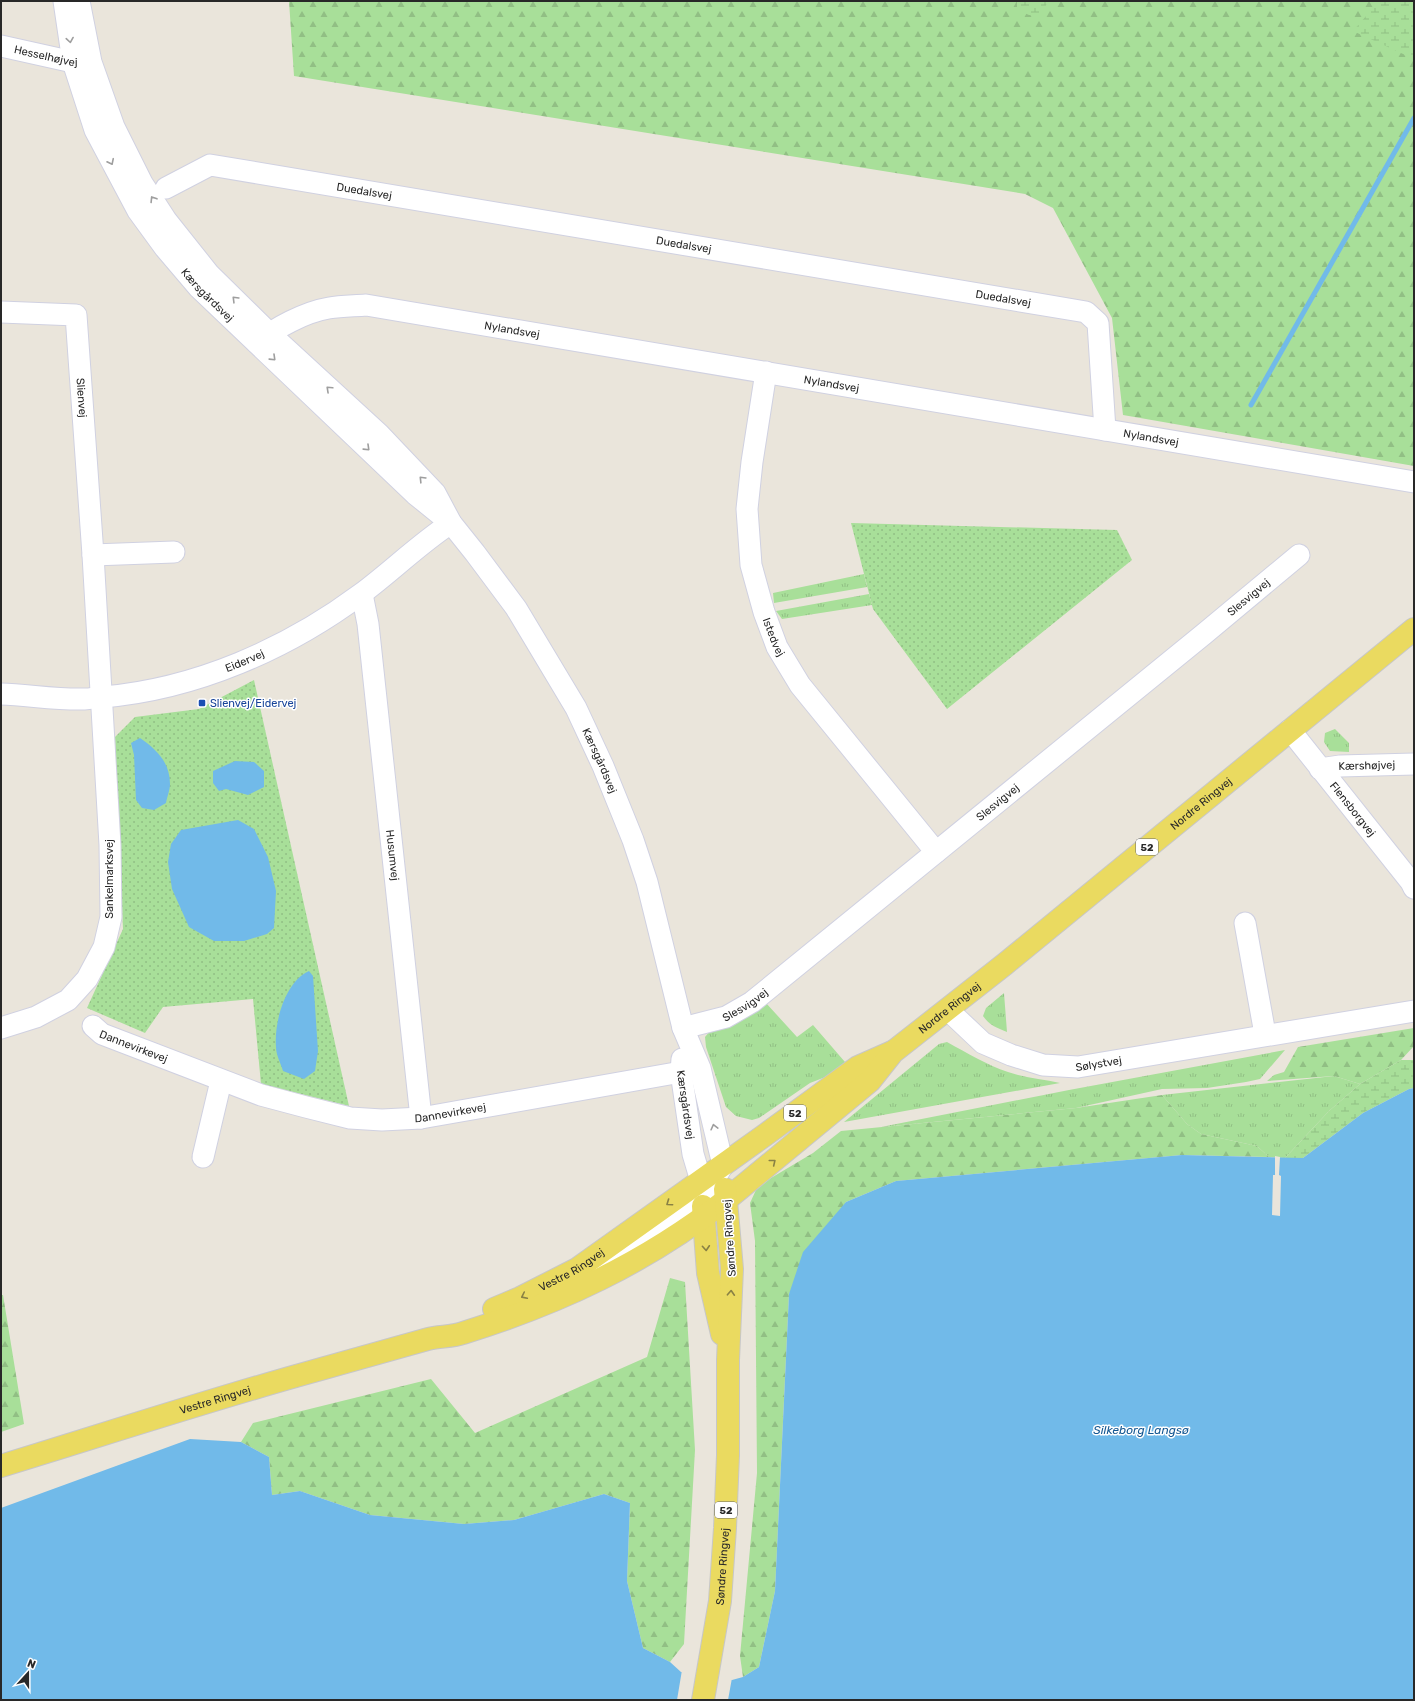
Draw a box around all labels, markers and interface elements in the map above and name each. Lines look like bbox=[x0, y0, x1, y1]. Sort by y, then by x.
one-way arrow bbox=[65, 36, 74, 43]
street label: Hesselhøjvej bbox=[13, 43, 78, 69]
one-way arrow bbox=[106, 158, 114, 165]
street label: Duedalsvej bbox=[335, 180, 393, 202]
one-way arrow bbox=[150, 196, 157, 203]
street label: Duedalsvej bbox=[655, 234, 713, 256]
street label: Kærsgårdsvej bbox=[178, 266, 236, 325]
street label: Duedalsvej bbox=[974, 288, 1032, 310]
one-way arrow bbox=[232, 297, 239, 304]
street label: Nylandsvej bbox=[483, 319, 541, 341]
one-way arrow bbox=[268, 353, 276, 361]
street label: Nylandsvej bbox=[803, 373, 860, 395]
street label: Slienvej bbox=[73, 377, 89, 418]
one-way arrow bbox=[326, 386, 334, 393]
street label: Nylandsvej bbox=[1122, 427, 1180, 449]
one-way arrow bbox=[362, 443, 370, 451]
one-way arrow bbox=[419, 476, 427, 484]
street label: Slesvigvej bbox=[1225, 576, 1273, 619]
street label: Istedvej bbox=[760, 616, 787, 659]
street label: Eidervej bbox=[223, 647, 267, 675]
place label: Slienvej/Eidervej bbox=[210, 697, 297, 710]
marker: Slienvej/Eidervej bbox=[197, 698, 207, 708]
street label: Kærsgårdsvej bbox=[579, 726, 619, 795]
street label: Kærshøjvej bbox=[1338, 759, 1396, 773]
street label: Nordre Ringvej bbox=[1168, 775, 1235, 833]
street label: Flensborgvej bbox=[1327, 779, 1378, 839]
street label: Slesvigvej bbox=[974, 781, 1022, 824]
street label: Husumvej bbox=[383, 829, 402, 881]
street label: Sankelmarksvej bbox=[103, 839, 116, 919]
road number: 52 bbox=[1136, 839, 1158, 855]
street label: Nordre Ringvej bbox=[916, 980, 984, 1037]
street label: Slesvigvej bbox=[720, 986, 771, 1025]
street label: Dannevirkevej bbox=[97, 1028, 170, 1066]
street label: Sølystvej bbox=[1075, 1054, 1123, 1074]
street label: Kærsgårdsvej bbox=[674, 1069, 697, 1140]
street label: Dannevirkevej bbox=[414, 1101, 487, 1125]
road number: 52 bbox=[784, 1105, 806, 1121]
one-way arrow bbox=[711, 1124, 719, 1130]
one-way arrow bbox=[768, 1159, 775, 1166]
one-way arrow bbox=[666, 1198, 673, 1206]
street label: Søndre Ringvej bbox=[720, 1199, 739, 1277]
one-way arrow bbox=[701, 1245, 710, 1251]
street label: Vestre Ringvej bbox=[537, 1246, 607, 1294]
one-way arrow bbox=[727, 1290, 736, 1296]
one-way arrow bbox=[521, 1291, 528, 1298]
street label: Vestre Ringvej bbox=[178, 1383, 252, 1417]
water label: Silkeborg Langsø bbox=[1093, 1423, 1189, 1437]
road number: 52 bbox=[715, 1502, 737, 1518]
street label: Søndre Ringvej bbox=[713, 1527, 732, 1606]
north arrow bbox=[8, 1653, 48, 1693]
text: N bbox=[25, 1657, 38, 1672]

